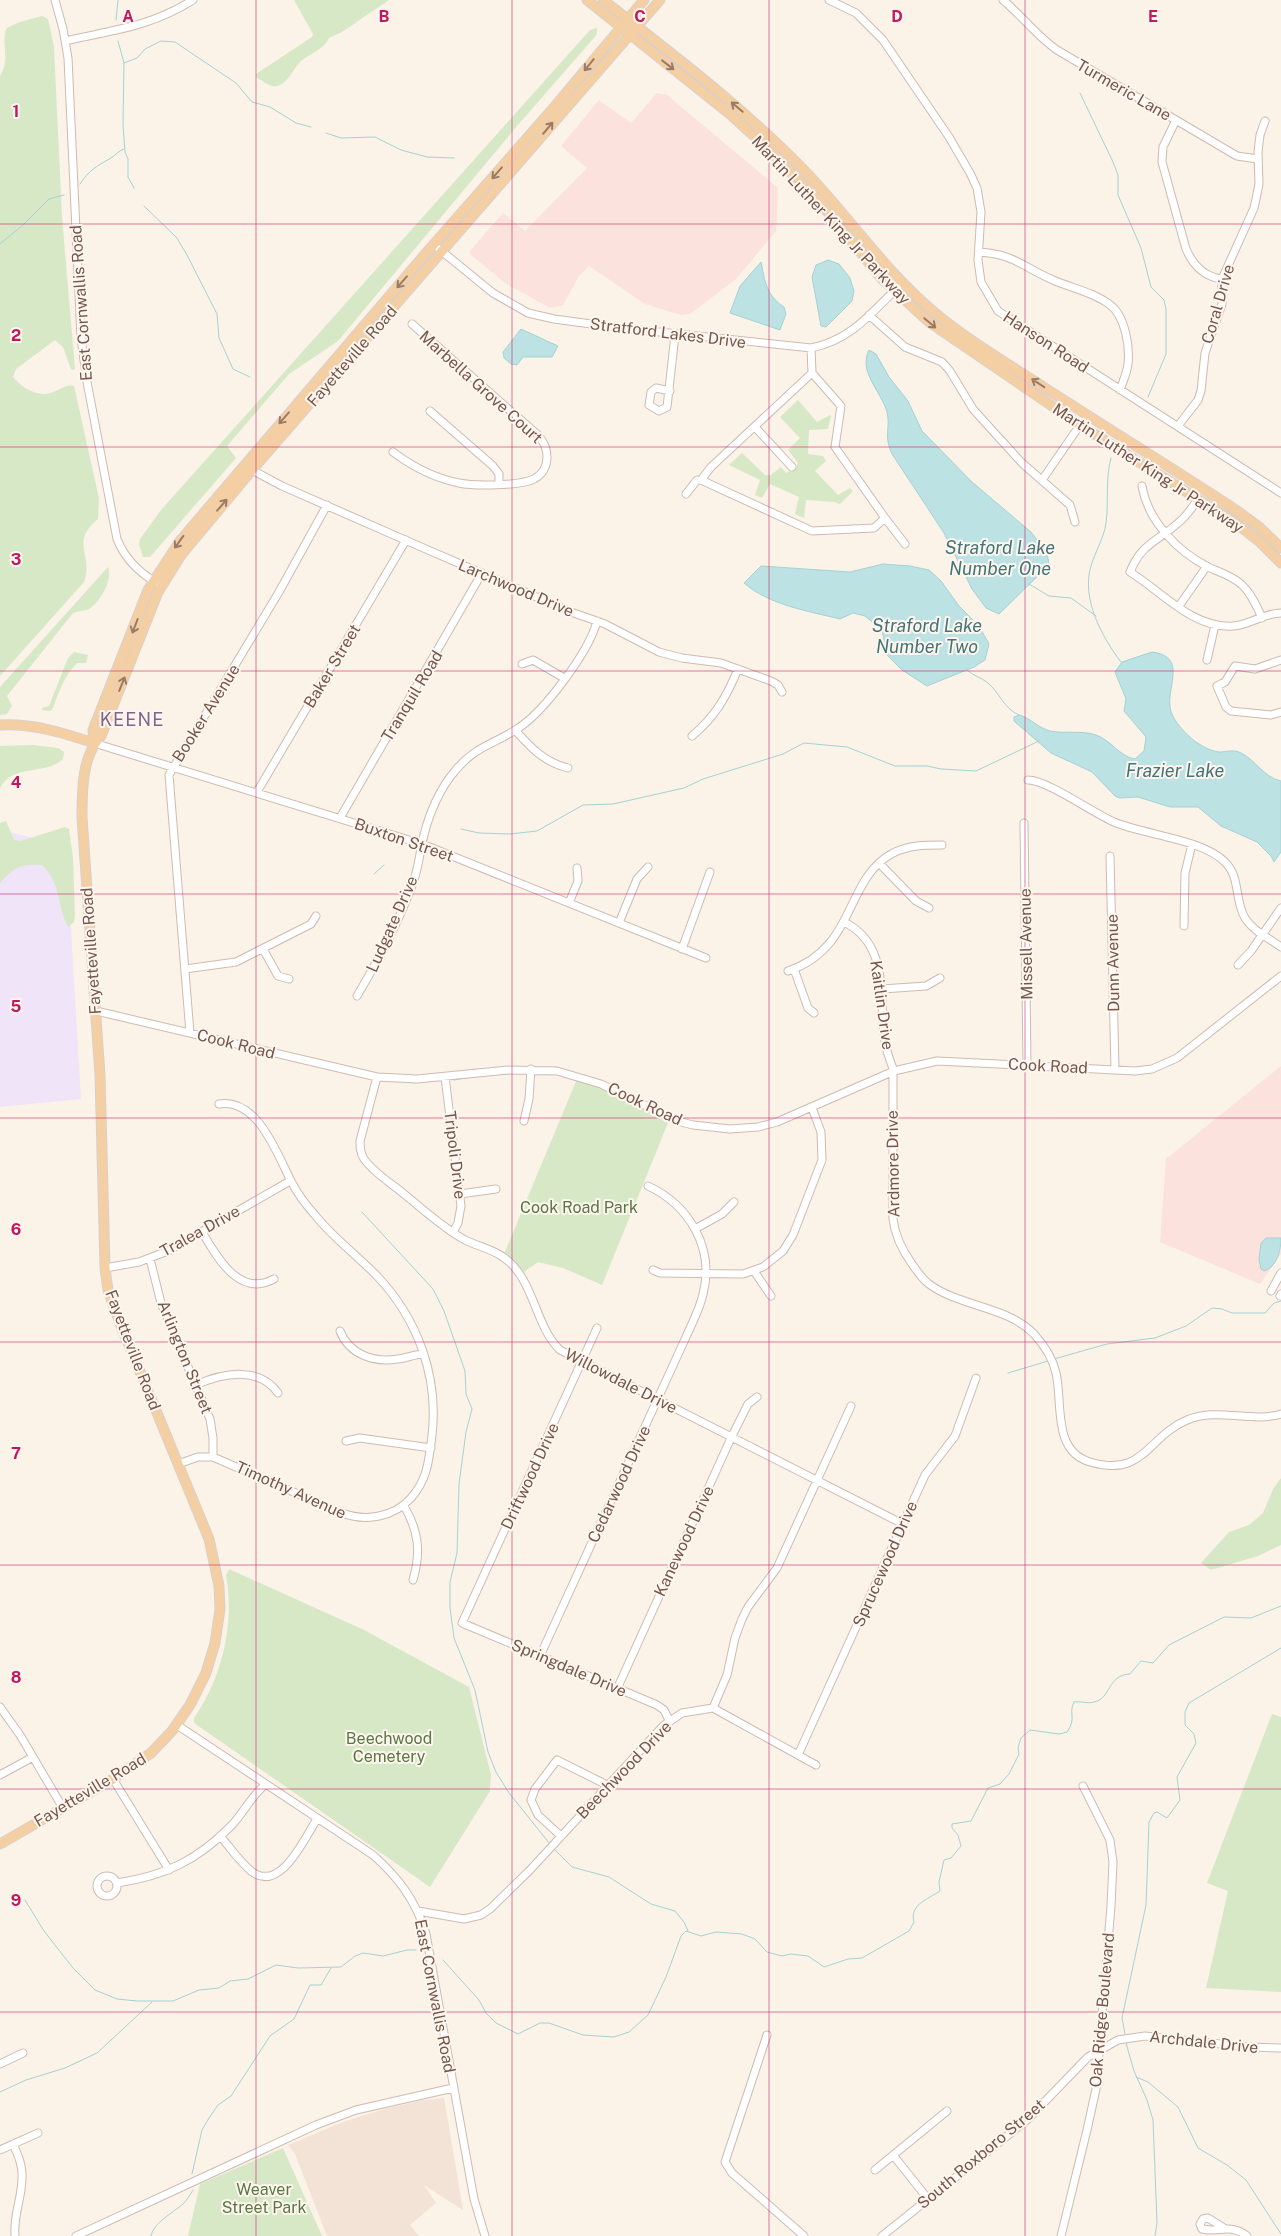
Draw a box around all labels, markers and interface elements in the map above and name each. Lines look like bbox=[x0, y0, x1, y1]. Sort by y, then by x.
text: A bbox=[122, 7, 134, 26]
text: B bbox=[379, 7, 390, 26]
text: C bbox=[634, 7, 646, 26]
text: D bbox=[891, 7, 903, 26]
text: E bbox=[1148, 7, 1158, 26]
street label: Turmeric Lane bbox=[1073, 55, 1175, 125]
one-way arrow bbox=[584, 58, 595, 71]
one-way arrow bbox=[661, 59, 674, 70]
one-way arrow bbox=[731, 101, 744, 113]
text: 1 bbox=[13, 102, 19, 121]
one-way arrow bbox=[542, 122, 554, 135]
street label: Martin Luther King Jr Parkway bbox=[748, 132, 915, 309]
one-way arrow bbox=[492, 167, 503, 180]
street label: East Cornwallis Road bbox=[66, 224, 96, 382]
street label: Coral Drive bbox=[1198, 262, 1238, 346]
one-way arrow bbox=[396, 275, 407, 288]
street label: Fayetteville Road bbox=[303, 302, 401, 410]
street label: Hanson Road bbox=[1000, 307, 1092, 377]
street label: Stratford Lakes Drive bbox=[589, 314, 747, 352]
one-way arrow bbox=[924, 317, 937, 329]
text: 2 bbox=[11, 326, 21, 345]
street label: Marbella Grove Court bbox=[416, 327, 546, 447]
one-way arrow bbox=[1032, 378, 1046, 388]
street label: Martin Luther King Jr Parkway bbox=[1049, 399, 1247, 537]
one-way arrow bbox=[279, 412, 290, 425]
one-way arrow bbox=[216, 499, 227, 512]
one-way arrow bbox=[174, 535, 184, 549]
water label: Straford Lake Number One bbox=[945, 537, 1055, 579]
text: 3 bbox=[11, 550, 21, 569]
street label: Larchwood Drive bbox=[455, 555, 577, 621]
water label: Straford Lake Number Two bbox=[872, 615, 982, 657]
one-way arrow bbox=[129, 618, 139, 633]
street label: Baker Street bbox=[300, 621, 364, 711]
street label: Tranquil Road bbox=[377, 647, 447, 745]
street label: Booker Avenue bbox=[168, 661, 244, 765]
one-way arrow bbox=[118, 677, 127, 692]
district label: KEENE bbox=[100, 709, 164, 730]
water label: Frazier Lake bbox=[1126, 760, 1224, 781]
text: 4 bbox=[11, 773, 22, 792]
street label: Buxton Street bbox=[352, 814, 456, 866]
street label: Ludgate Drive bbox=[362, 873, 422, 975]
street label: Fayetteville Road bbox=[77, 887, 105, 1015]
street label: Missell Avenue bbox=[1016, 888, 1036, 1000]
street label: Dunn Avenue bbox=[1103, 914, 1123, 1012]
street label: Kaitlin Drive bbox=[866, 959, 898, 1051]
text: 5 bbox=[11, 997, 22, 1016]
street label: Cook Road bbox=[195, 1025, 277, 1063]
street label: Cook Road bbox=[1008, 1054, 1088, 1078]
street label: Cook Road bbox=[605, 1079, 685, 1129]
street label: Tripoli Drive bbox=[440, 1110, 470, 1200]
street label: Ardmore Drive bbox=[883, 1110, 903, 1218]
park label: Cook Road Park bbox=[520, 1198, 638, 1217]
street label: Tralea Drive bbox=[157, 1201, 243, 1261]
text: 6 bbox=[11, 1220, 21, 1239]
street label: Fayetteville Road bbox=[101, 1287, 165, 1413]
street label: Arlington Street bbox=[154, 1298, 216, 1416]
street label: Willowdale Drive bbox=[562, 1344, 680, 1418]
street label: Driftwood Drive bbox=[497, 1420, 563, 1532]
street label: Cedarwood Drive bbox=[584, 1422, 654, 1546]
text: 7 bbox=[11, 1444, 21, 1463]
street label: Timothy Avenue bbox=[233, 1457, 349, 1523]
street label: Kanewood Drive bbox=[650, 1483, 718, 1599]
street label: Sprucewood Drive bbox=[849, 1498, 921, 1630]
street label: Springdale Drive bbox=[508, 1635, 630, 1701]
text: 8 bbox=[11, 1668, 22, 1687]
street label: Beechwood Drive bbox=[573, 1717, 675, 1823]
park label: Beechwood Cemetery bbox=[346, 1729, 432, 1766]
street label: Fayetteville Road bbox=[31, 1749, 149, 1831]
text: 9 bbox=[11, 1891, 21, 1910]
street label: East Cornwallis Road bbox=[411, 1918, 459, 2074]
street label: Oak Ridge Boulevard bbox=[1086, 1932, 1118, 2088]
street label: Archdale Drive bbox=[1149, 2027, 1259, 2057]
street label: South Roxboro Street bbox=[913, 2095, 1049, 2213]
park label: Weaver Street Park bbox=[222, 2180, 306, 2217]

